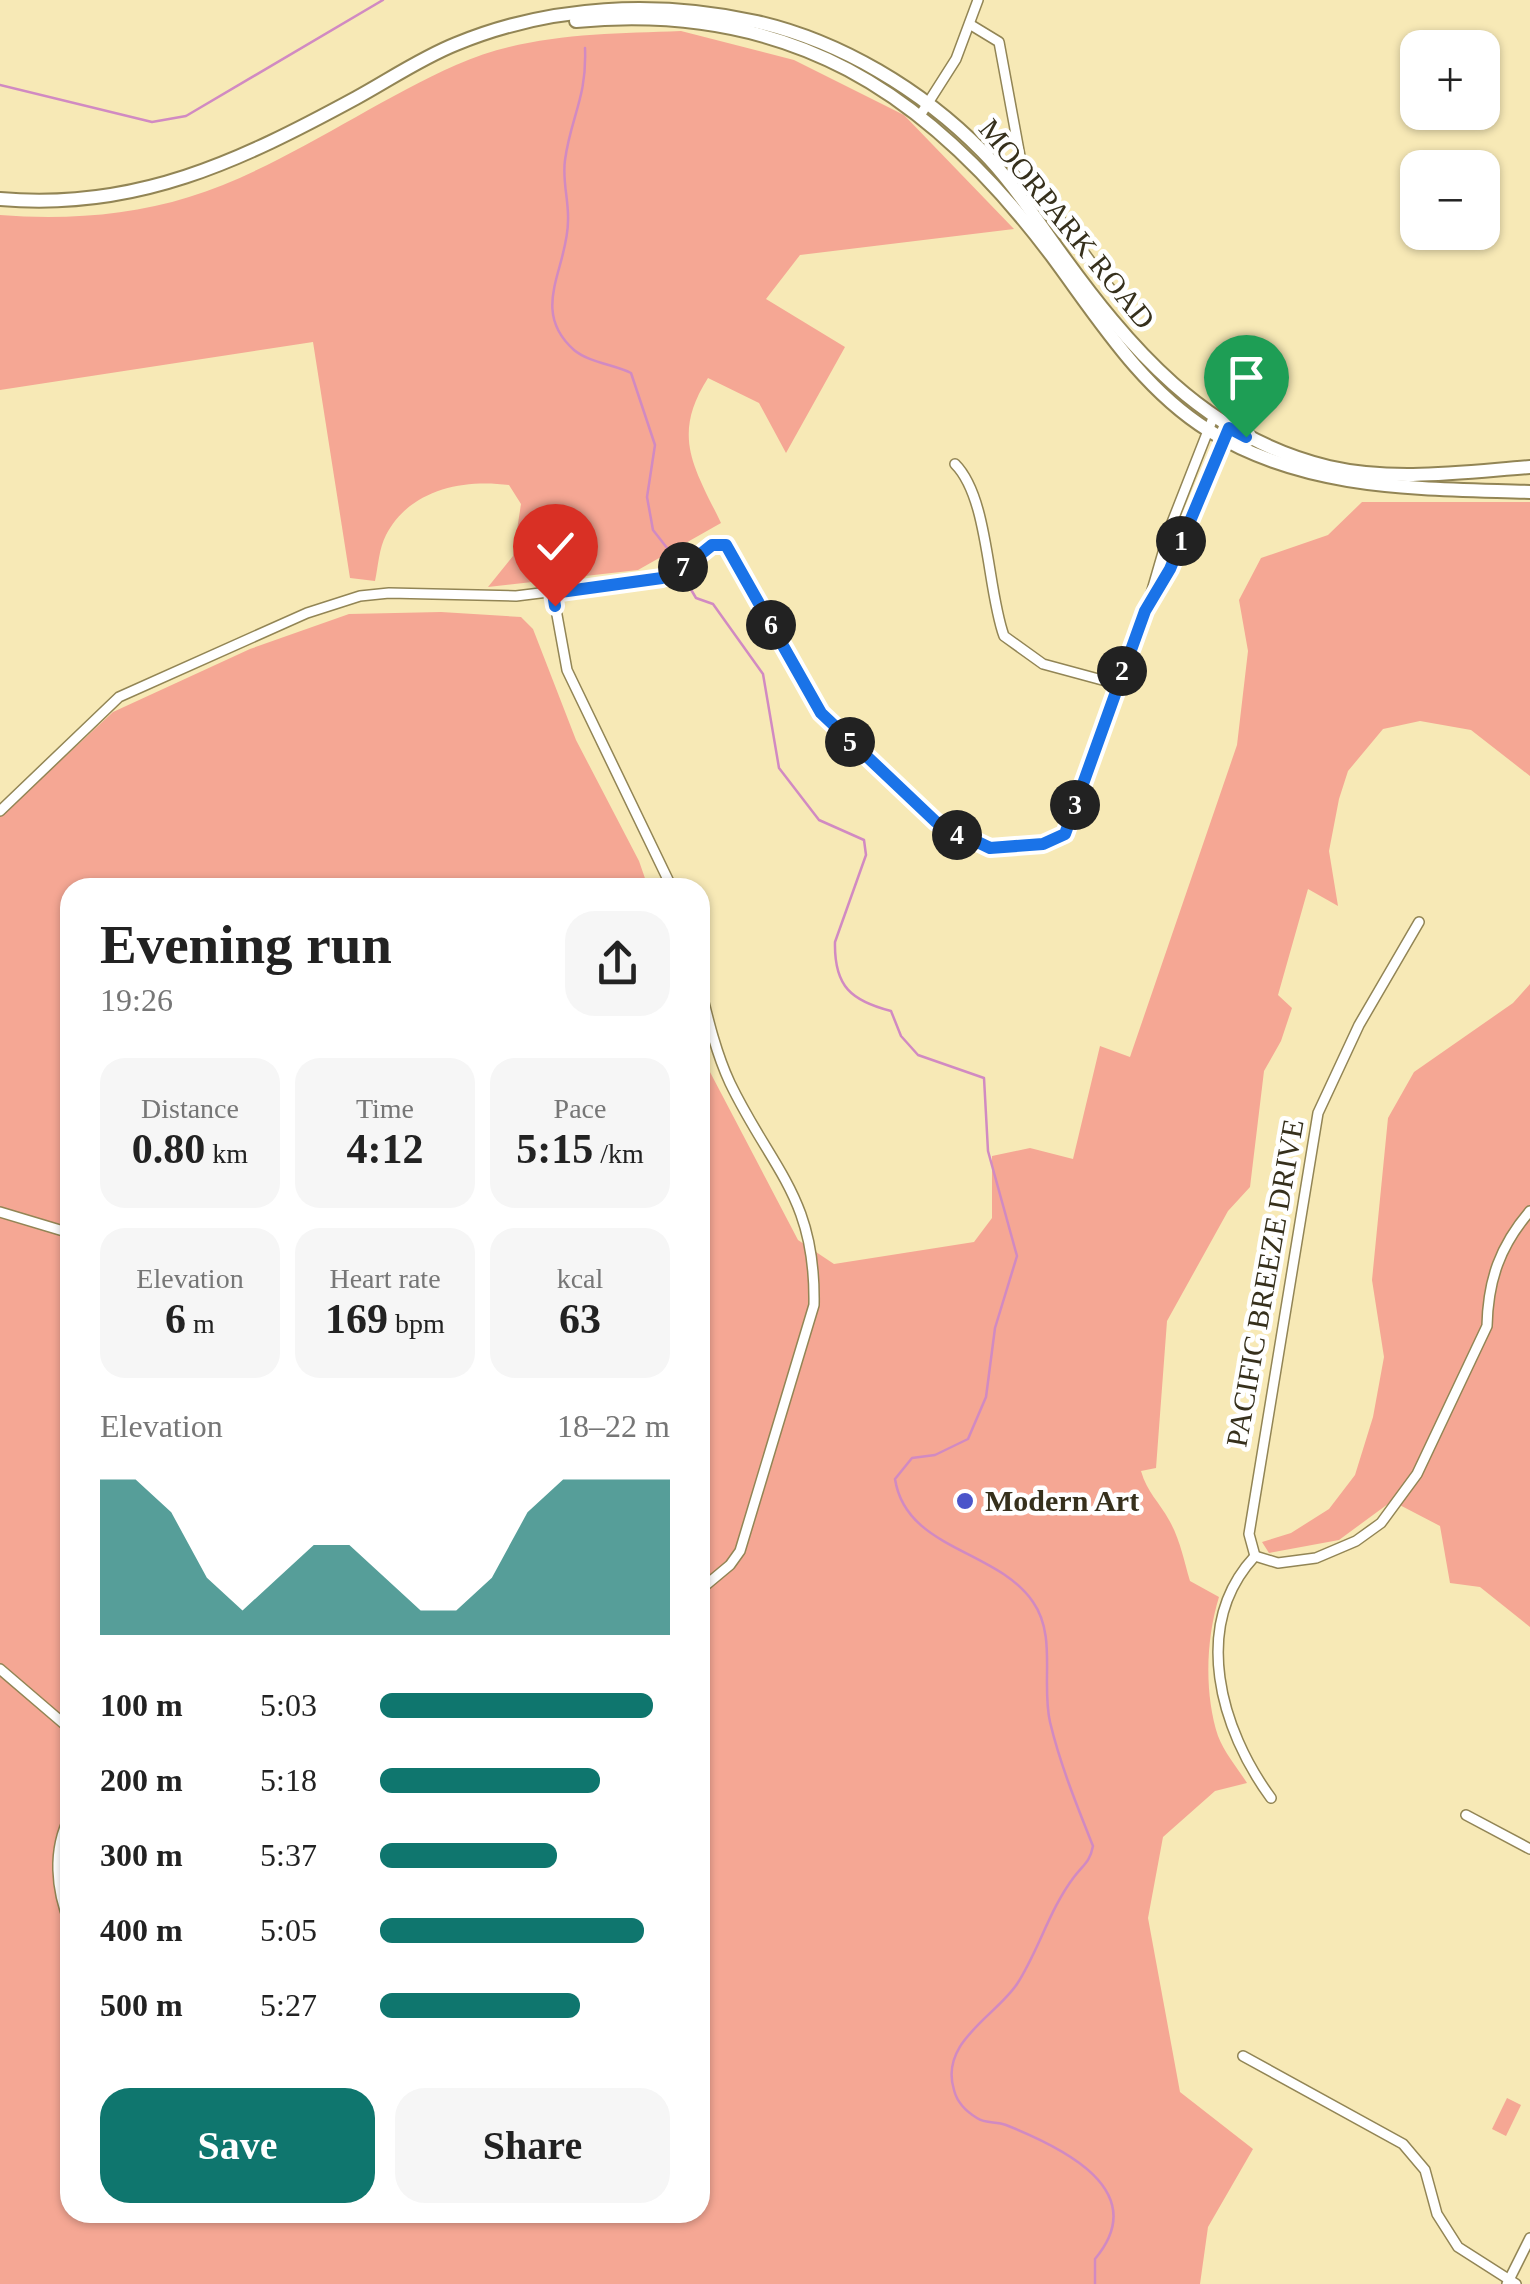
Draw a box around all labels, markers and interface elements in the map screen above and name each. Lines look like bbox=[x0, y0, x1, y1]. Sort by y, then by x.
map controls bbox=[1400, 30, 1500, 250]
button: + bbox=[1400, 30, 1500, 130]
street label: MOORPARK ROAD bbox=[973, 112, 1162, 335]
button: − bbox=[1400, 150, 1500, 250]
pin bbox=[1204, 335, 1289, 438]
icon: arrive bbox=[1219, 350, 1274, 405]
pin bbox=[513, 504, 598, 607]
pin: 1 bbox=[1156, 516, 1206, 566]
icon: check bbox=[528, 519, 583, 574]
text: 1 bbox=[1174, 525, 1188, 556]
pin: 7 bbox=[658, 542, 708, 592]
text: 7 bbox=[676, 551, 690, 582]
pin: 6 bbox=[746, 600, 796, 650]
text: 6 bbox=[764, 609, 778, 640]
pin: 2 bbox=[1097, 646, 1147, 696]
text: 2 bbox=[1115, 655, 1129, 686]
pin: 5 bbox=[825, 717, 875, 767]
text: 5 bbox=[843, 726, 857, 757]
pin: 3 bbox=[1050, 780, 1100, 830]
text: 3 bbox=[1068, 789, 1082, 820]
pin: 4 bbox=[932, 810, 982, 860]
text: 4 bbox=[950, 819, 964, 850]
button: share bbox=[565, 911, 670, 1016]
text: Evening run bbox=[100, 914, 392, 975]
text: 19:26 bbox=[100, 982, 173, 1018]
text: Distance bbox=[141, 1093, 239, 1124]
text: Time bbox=[356, 1093, 414, 1124]
text: Pace bbox=[554, 1093, 606, 1124]
street label: PACIFIC BREEZE DRIVE bbox=[1219, 1116, 1310, 1449]
text: 0.80 bbox=[132, 1126, 205, 1172]
text: 4:12 bbox=[347, 1126, 424, 1172]
text: 5:15 bbox=[516, 1126, 593, 1172]
text: km bbox=[205, 1138, 248, 1169]
text: /km bbox=[593, 1138, 644, 1169]
text: Elevation bbox=[136, 1263, 244, 1294]
text: Heart rate bbox=[329, 1263, 441, 1294]
text: kcal bbox=[557, 1263, 603, 1294]
text: 6 bbox=[165, 1296, 186, 1342]
text: 169 bbox=[325, 1296, 388, 1342]
text: 63 bbox=[559, 1296, 601, 1342]
text: m bbox=[186, 1308, 215, 1339]
text: bpm bbox=[388, 1308, 445, 1339]
text: Elevation bbox=[100, 1408, 223, 1444]
text: 18–22 m bbox=[557, 1408, 670, 1444]
place label: Modern Art bbox=[985, 1484, 1139, 1517]
marker: Modern Art bbox=[954, 1490, 976, 1512]
text: 100 m bbox=[100, 1687, 183, 1723]
text: 5:03 bbox=[260, 1687, 317, 1723]
text: 200 m bbox=[100, 1762, 183, 1798]
text: 5:18 bbox=[260, 1762, 317, 1798]
text: 300 m bbox=[100, 1837, 183, 1873]
text: 5:37 bbox=[260, 1837, 317, 1873]
text: 400 m bbox=[100, 1912, 183, 1948]
text: 5:05 bbox=[260, 1912, 317, 1948]
text: 500 m bbox=[100, 1987, 183, 2023]
text: 5:27 bbox=[260, 1987, 317, 2023]
button: Save bbox=[100, 2088, 375, 2203]
button: Share bbox=[395, 2088, 670, 2203]

